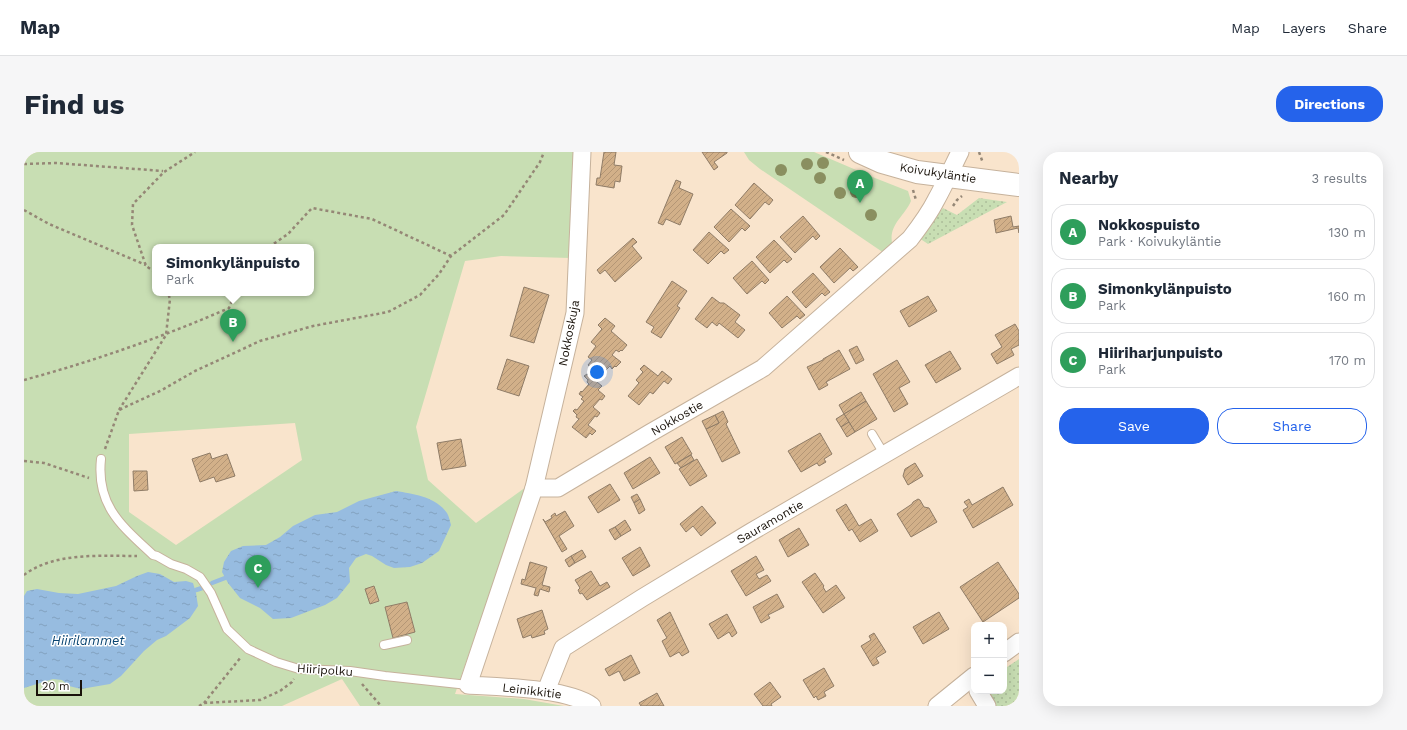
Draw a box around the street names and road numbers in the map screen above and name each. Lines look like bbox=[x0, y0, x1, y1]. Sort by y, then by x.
street label: Koivukyläntie bbox=[899, 160, 977, 186]
street label: Nokkoskuja bbox=[556, 299, 582, 367]
street label: Nokkostie bbox=[648, 397, 706, 439]
street label: Sauramontie bbox=[734, 497, 806, 547]
street label: Hiiripolku bbox=[297, 661, 353, 679]
street label: Leinikkitie bbox=[502, 680, 563, 702]

